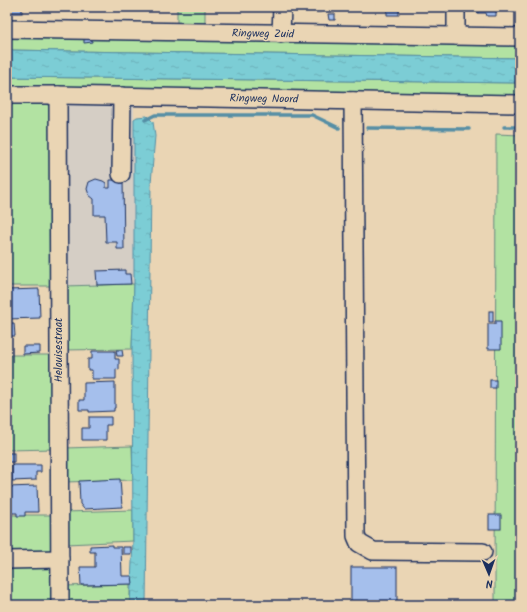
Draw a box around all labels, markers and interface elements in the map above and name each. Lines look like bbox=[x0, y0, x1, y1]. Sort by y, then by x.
street label: Ringweg Zuid bbox=[232, 24, 295, 44]
street label: Ringweg Noord bbox=[230, 89, 299, 109]
street label: Helouisestraat bbox=[50, 317, 68, 382]
north arrow bbox=[469, 554, 509, 594]
text: N bbox=[485, 574, 493, 592]

